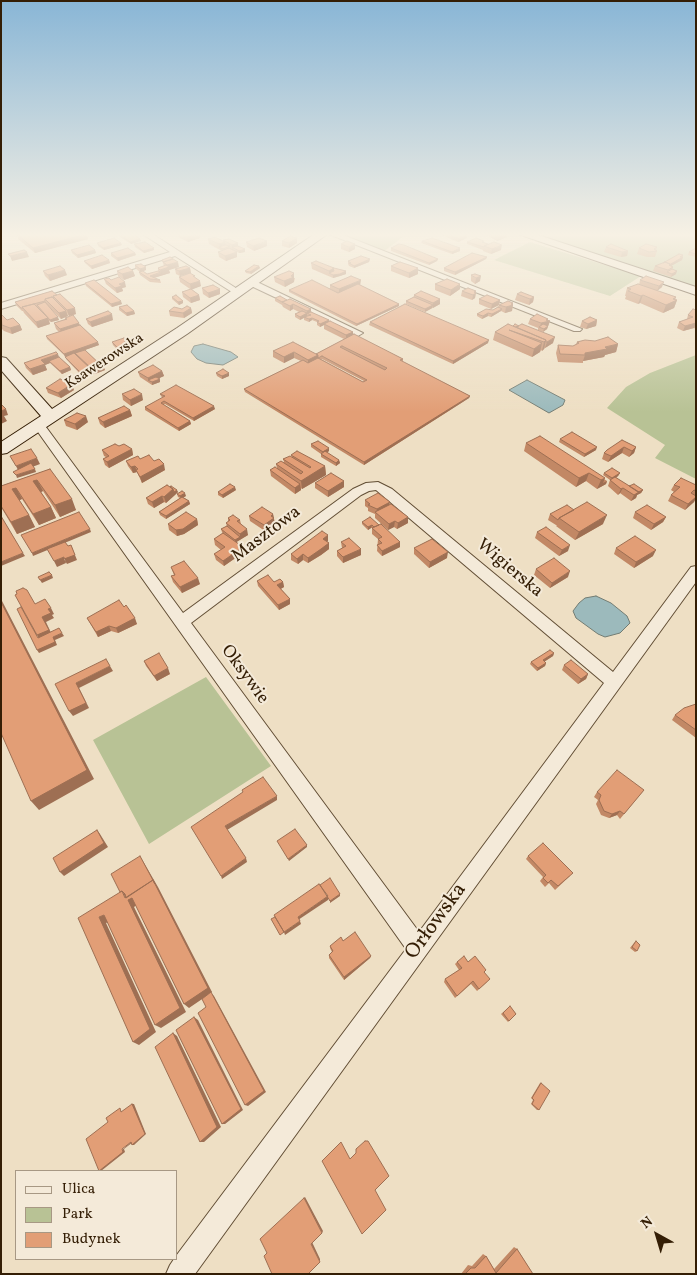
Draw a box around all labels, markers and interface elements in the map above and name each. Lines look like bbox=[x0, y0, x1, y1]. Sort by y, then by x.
street label: Ksawerowska bbox=[62, 330, 148, 394]
street label: Masztowa bbox=[228, 502, 306, 568]
street label: Wigierska bbox=[471, 535, 547, 603]
street label: Oksywie bbox=[215, 641, 273, 709]
street label: Orłowska bbox=[401, 879, 473, 965]
legend bbox=[15, 1170, 178, 1260]
text: Ulica bbox=[62, 1179, 95, 1200]
text: Park bbox=[62, 1204, 93, 1225]
north arrow bbox=[632, 1210, 682, 1260]
text: N bbox=[637, 1212, 657, 1234]
text: Budynek bbox=[62, 1229, 121, 1250]

